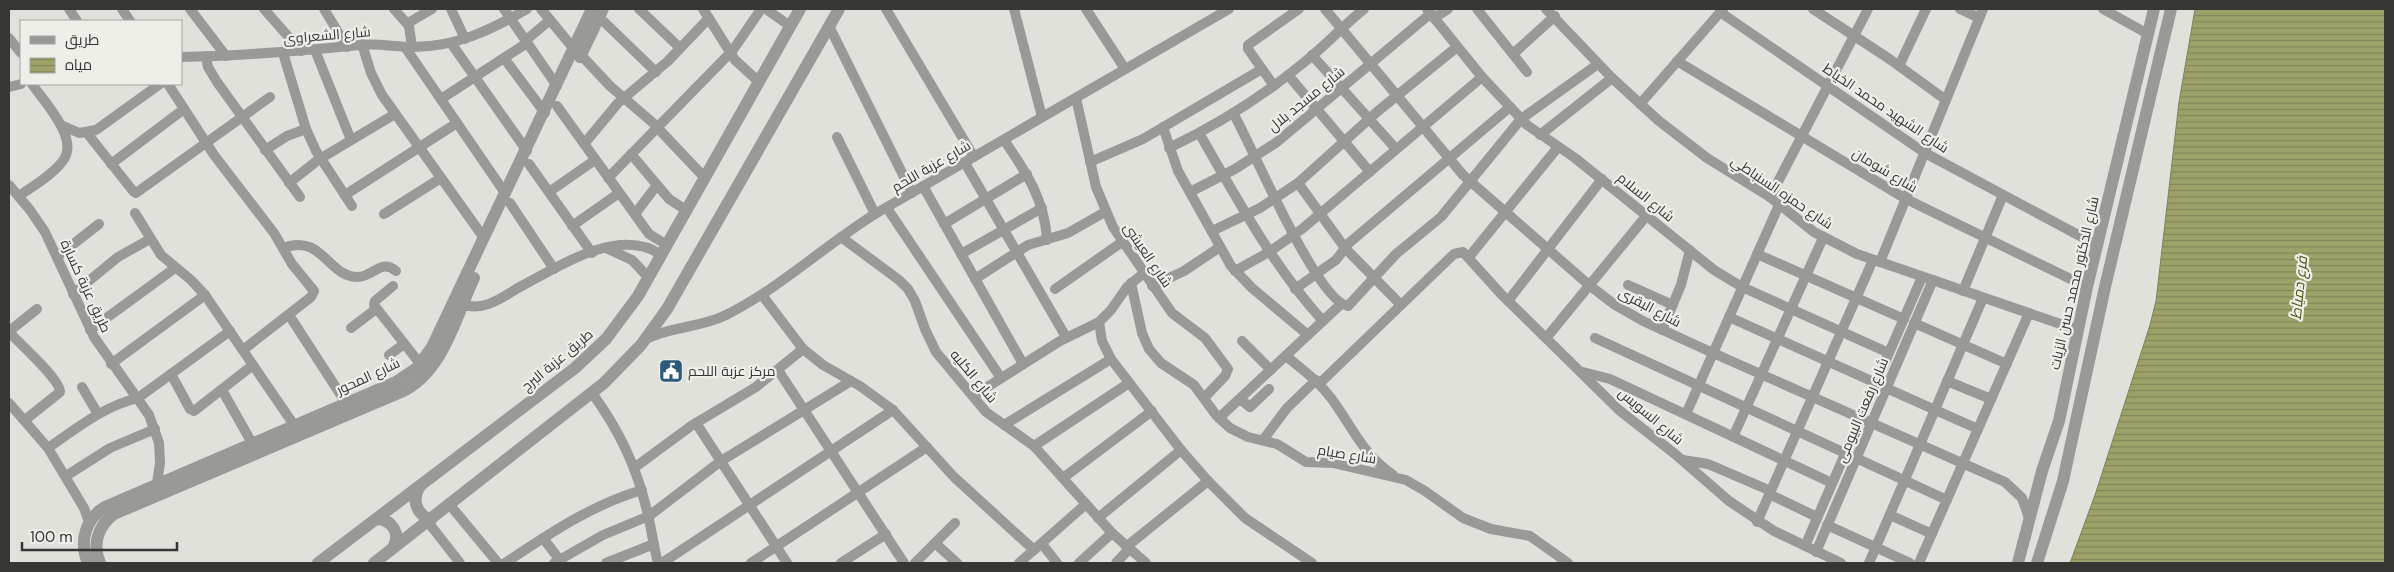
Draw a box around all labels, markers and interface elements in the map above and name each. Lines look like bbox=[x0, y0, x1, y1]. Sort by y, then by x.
legend bbox=[20, 20, 182, 85]
street label: شارع الشعراوى bbox=[283, 22, 371, 48]
text: طريق bbox=[65, 30, 99, 50]
text: مياه bbox=[65, 55, 92, 75]
street label: شارع الشهيد محمد الخياط bbox=[1820, 59, 1952, 157]
street label: شارع مسجد بلال bbox=[1264, 62, 1348, 136]
street label: شارع عزبة اللحم bbox=[888, 136, 974, 197]
street label: شارع شومان bbox=[1849, 143, 1921, 197]
street label: شارع حمزه السنباطي bbox=[1726, 151, 1836, 235]
street label: شارع السلام bbox=[1613, 168, 1678, 226]
street label: شارع الدكتور محمد حسن الزيات bbox=[2045, 195, 2103, 371]
street label: شارع العيشى bbox=[1120, 219, 1176, 291]
street label: طريق عزبة كسارة bbox=[57, 237, 115, 335]
water label: فرع دمياط bbox=[2286, 255, 2312, 321]
street label: شارع البقرى bbox=[1616, 283, 1684, 331]
street label: طريق عزبة البرج bbox=[518, 325, 596, 395]
street label: شارع الكليه bbox=[946, 346, 1002, 406]
street label: شارع المحور bbox=[332, 353, 403, 399]
street label: شارع رفعت البيومى bbox=[1832, 355, 1892, 465]
public building icon: مركز عزبة اللحم bbox=[658, 358, 684, 384]
place label: مركز عزبة اللحم bbox=[688, 362, 776, 381]
street label: شارع السويس bbox=[1615, 383, 1687, 449]
street label: شارع صيام bbox=[1316, 440, 1378, 469]
scale bar bbox=[22, 520, 178, 552]
text: 100 m bbox=[30, 527, 73, 547]

